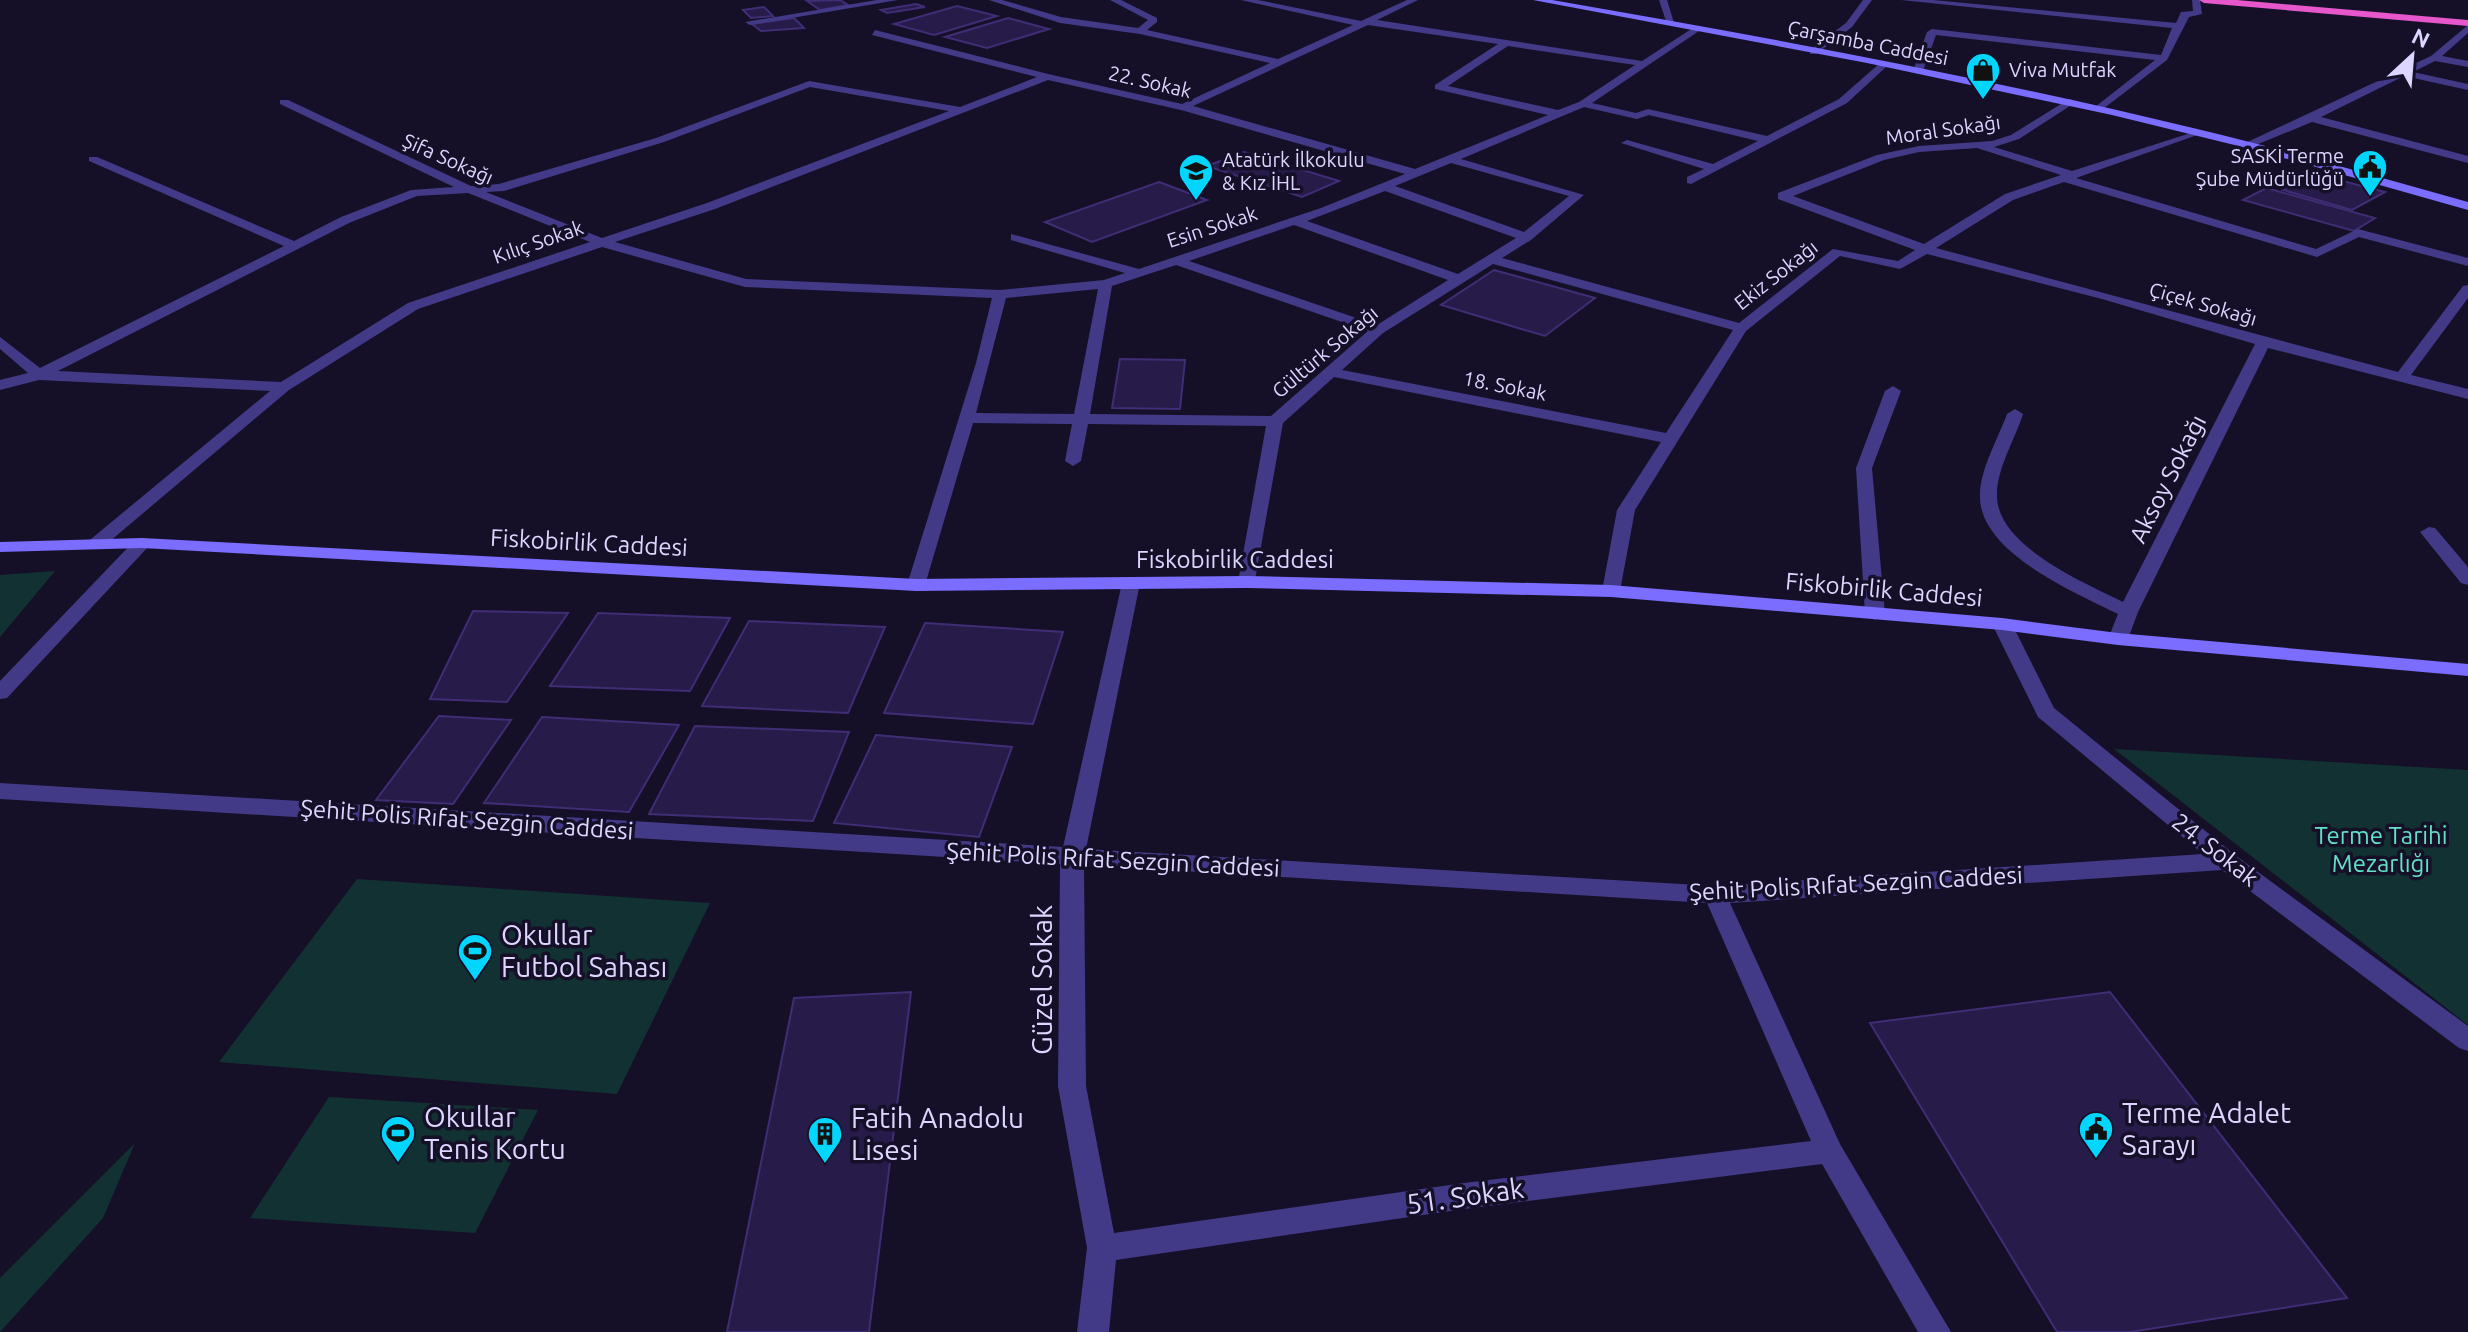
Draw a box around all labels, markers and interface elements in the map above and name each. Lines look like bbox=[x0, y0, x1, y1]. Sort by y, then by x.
street label: Çarşamba Caddesi bbox=[1786, 16, 1951, 69]
north arrow bbox=[2372, 16, 2452, 96]
text: N bbox=[2408, 23, 2434, 52]
shop icon: Viva Mutfak bbox=[1964, 51, 2002, 101]
place label: Viva Mutfak bbox=[2009, 58, 2116, 81]
street label: 22. Sokak bbox=[1106, 61, 1194, 102]
street label: Moral Sokağı bbox=[1884, 110, 2002, 149]
street label: Şifa Sokağı bbox=[399, 128, 497, 189]
place label: SASKİ Terme Şube Müdürlüğü bbox=[2196, 144, 2344, 190]
place label: Atatürk İlkokulu & Kız İHL bbox=[1222, 148, 1365, 194]
public building icon: SASKİ Terme Şube Müdürlüğü bbox=[2351, 148, 2389, 198]
school or university icon: Atatürk İlkokulu & Kız İHL bbox=[1177, 152, 1215, 202]
street label: Esin Sokak bbox=[1164, 201, 1260, 252]
street label: Kılıç Sokak bbox=[490, 215, 586, 268]
street label: Ekiz Sokağı bbox=[1730, 235, 1822, 314]
street label: Çiçek Sokağı bbox=[2147, 277, 2260, 330]
street label: Gültürk Sokağı bbox=[1267, 301, 1382, 402]
street label: 18. Sokak bbox=[1461, 366, 1549, 405]
street label: Aksoy Sokağı bbox=[2124, 410, 2211, 547]
street label: Fiskobirlik Caddesi bbox=[490, 524, 689, 561]
street label: Fiskobirlik Caddesi bbox=[1136, 546, 1334, 573]
street label: Fiskobirlik Caddesi bbox=[1784, 567, 1984, 612]
street label: Şehit Polis Rıfat Sezgin Caddesi bbox=[300, 794, 634, 845]
street label: 24. Sokak bbox=[2167, 808, 2264, 892]
park label: Terme Tarihi Mezarlığı bbox=[2314, 822, 2448, 877]
street label: Şehit Polis Rıfat Sezgin Caddesi bbox=[946, 837, 1280, 882]
street label: Şehit Polis Rıfat Sezgin Caddesi bbox=[1689, 861, 2023, 906]
street label: Güzel Sokak bbox=[1026, 905, 1057, 1055]
place label: Okullar Futbol Sahası bbox=[501, 919, 667, 982]
sports icon: Okullar Futbol Sahası bbox=[456, 932, 494, 982]
place label: Terme Adalet Sarayı bbox=[2122, 1097, 2291, 1160]
place label: Okullar Tenis Kortu bbox=[424, 1101, 566, 1164]
place label: Fatih Anadolu Lisesi bbox=[851, 1102, 1024, 1165]
public building icon: Terme Adalet Sarayı bbox=[2077, 1110, 2115, 1160]
sports icon: Okullar Tenis Kortu bbox=[379, 1114, 417, 1164]
building icon: Fatih Anadolu Lisesi bbox=[806, 1115, 844, 1165]
street label: 51. Sokak bbox=[1404, 1172, 1526, 1219]

